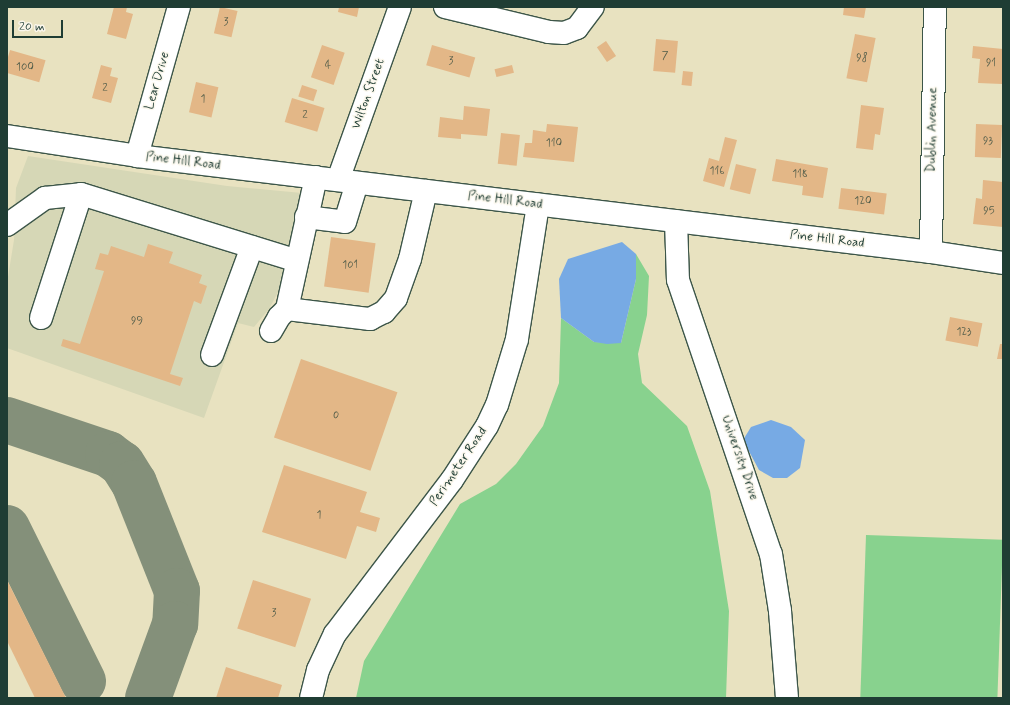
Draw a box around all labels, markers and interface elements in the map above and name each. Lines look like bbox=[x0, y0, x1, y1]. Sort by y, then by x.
scale bar bbox=[14, 12, 65, 38]
house number: 3 bbox=[224, 15, 228, 29]
text: 20 m bbox=[19, 19, 45, 35]
house number: 7 bbox=[662, 49, 668, 63]
street label: Lear Drive bbox=[142, 51, 174, 111]
house number: 98 bbox=[856, 51, 868, 65]
house number: 3 bbox=[449, 54, 453, 68]
street label: Wilton Street bbox=[349, 56, 389, 132]
house number: 91 bbox=[986, 56, 996, 70]
house number: 4 bbox=[325, 58, 331, 72]
house number: 100 bbox=[16, 60, 34, 74]
house number: 2 bbox=[102, 81, 108, 95]
street label: Dublin Avenue bbox=[924, 89, 942, 171]
house number: 1 bbox=[201, 92, 205, 106]
house number: 2 bbox=[302, 108, 308, 122]
house number: 93 bbox=[983, 134, 993, 148]
house number: 110 bbox=[546, 136, 562, 150]
street label: Pine Hill Road bbox=[145, 150, 221, 174]
house number: 116 bbox=[710, 164, 724, 178]
house number: 118 bbox=[792, 167, 808, 181]
street label: Pine Hill Road bbox=[467, 189, 543, 213]
house number: 120 bbox=[854, 194, 872, 208]
house number: 95 bbox=[983, 204, 995, 218]
street label: Pine Hill Road bbox=[789, 228, 865, 252]
house number: 101 bbox=[342, 258, 358, 272]
house number: 99 bbox=[131, 314, 143, 328]
house number: 123 bbox=[956, 325, 972, 339]
house number: 0 bbox=[333, 408, 339, 422]
street label: University Drive bbox=[717, 414, 761, 502]
street label: Perimeter Road bbox=[427, 425, 491, 509]
house number: 1 bbox=[317, 508, 321, 522]
house number: 3 bbox=[272, 606, 276, 620]

